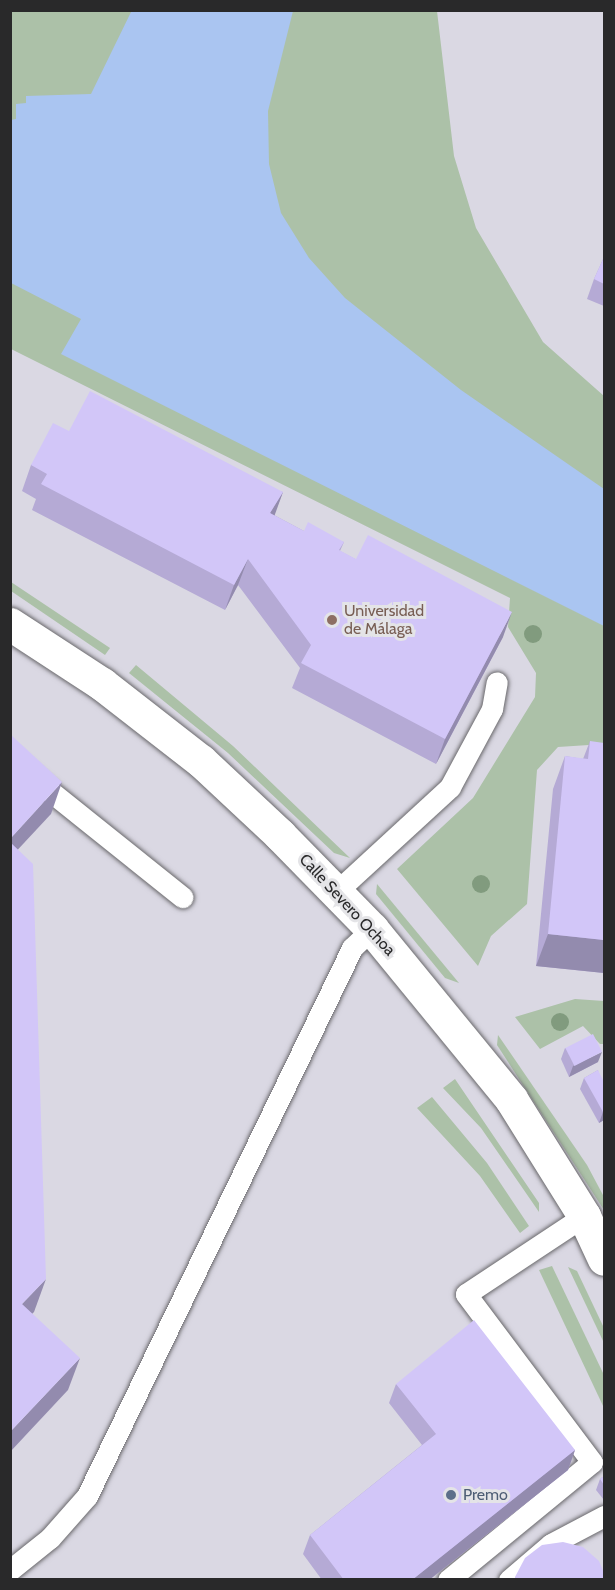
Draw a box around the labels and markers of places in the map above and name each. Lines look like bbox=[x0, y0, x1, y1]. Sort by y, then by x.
place label: Universidad de Málaga bbox=[344, 601, 424, 639]
marker: Universidad de Málaga bbox=[325, 613, 339, 627]
place label: Premo bbox=[463, 1485, 508, 1505]
marker: Premo bbox=[444, 1488, 458, 1502]

